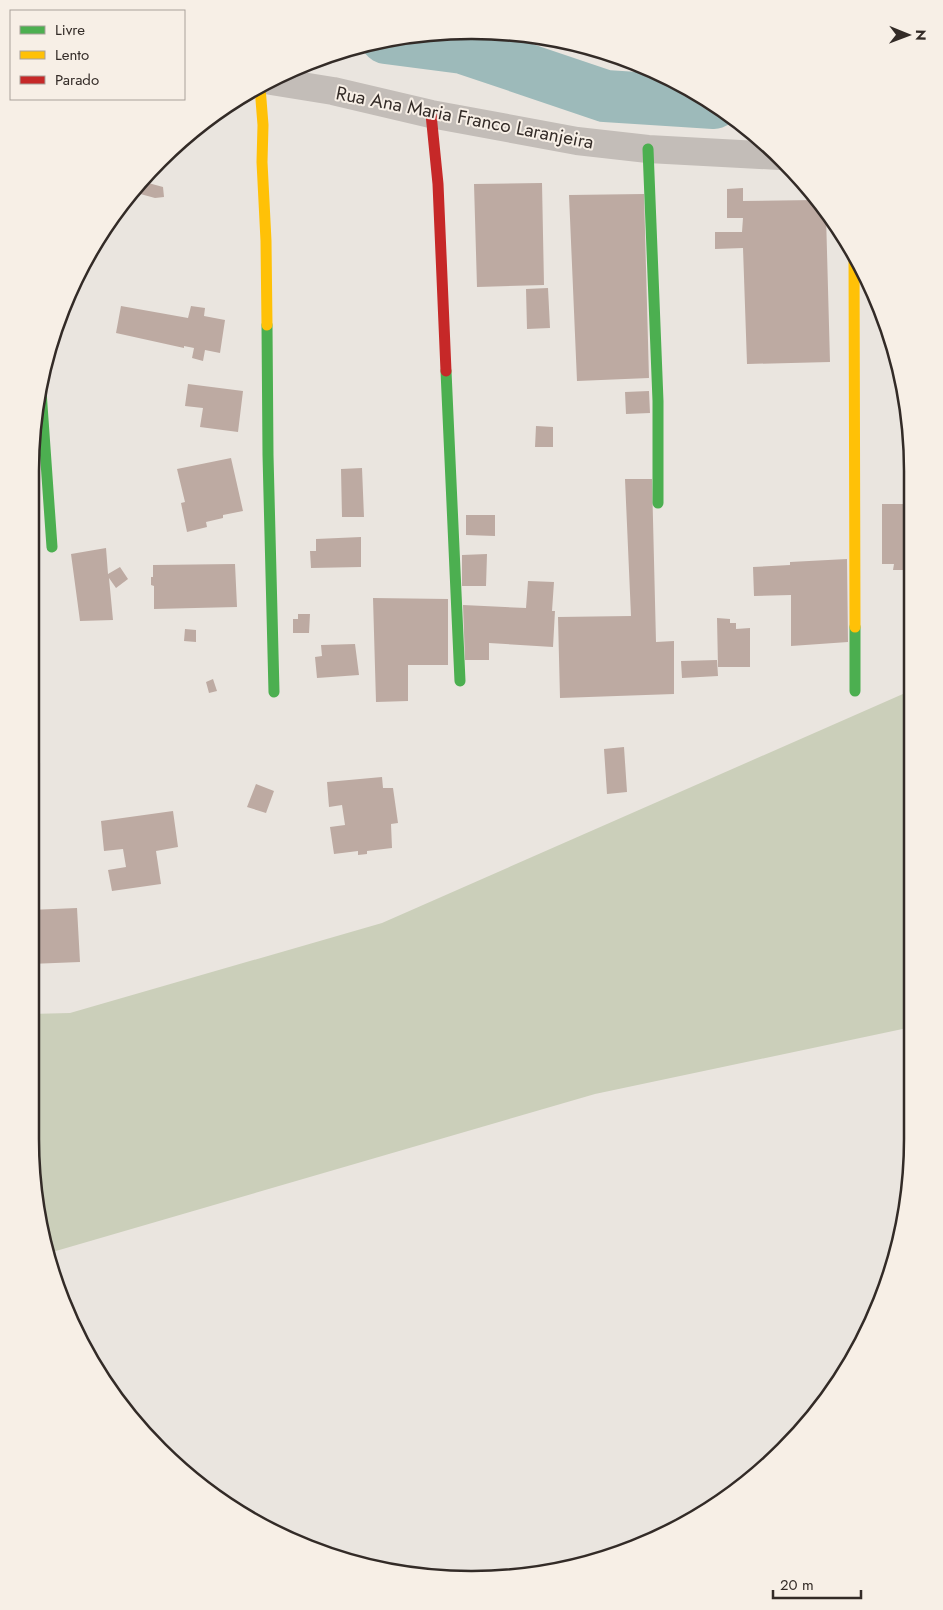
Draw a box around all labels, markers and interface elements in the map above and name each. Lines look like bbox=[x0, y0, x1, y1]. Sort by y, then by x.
legend bbox=[10, 10, 185, 100]
north arrow bbox=[883, 10, 933, 60]
text: Livre bbox=[55, 19, 85, 41]
text: N bbox=[911, 29, 931, 41]
text: Lento bbox=[55, 44, 89, 66]
text: Parado bbox=[55, 69, 99, 91]
street label: Rua Ana Maria Franco Laranjeira bbox=[334, 79, 596, 156]
scale bar bbox=[773, 1568, 860, 1600]
text: 20 m bbox=[780, 1574, 814, 1596]

